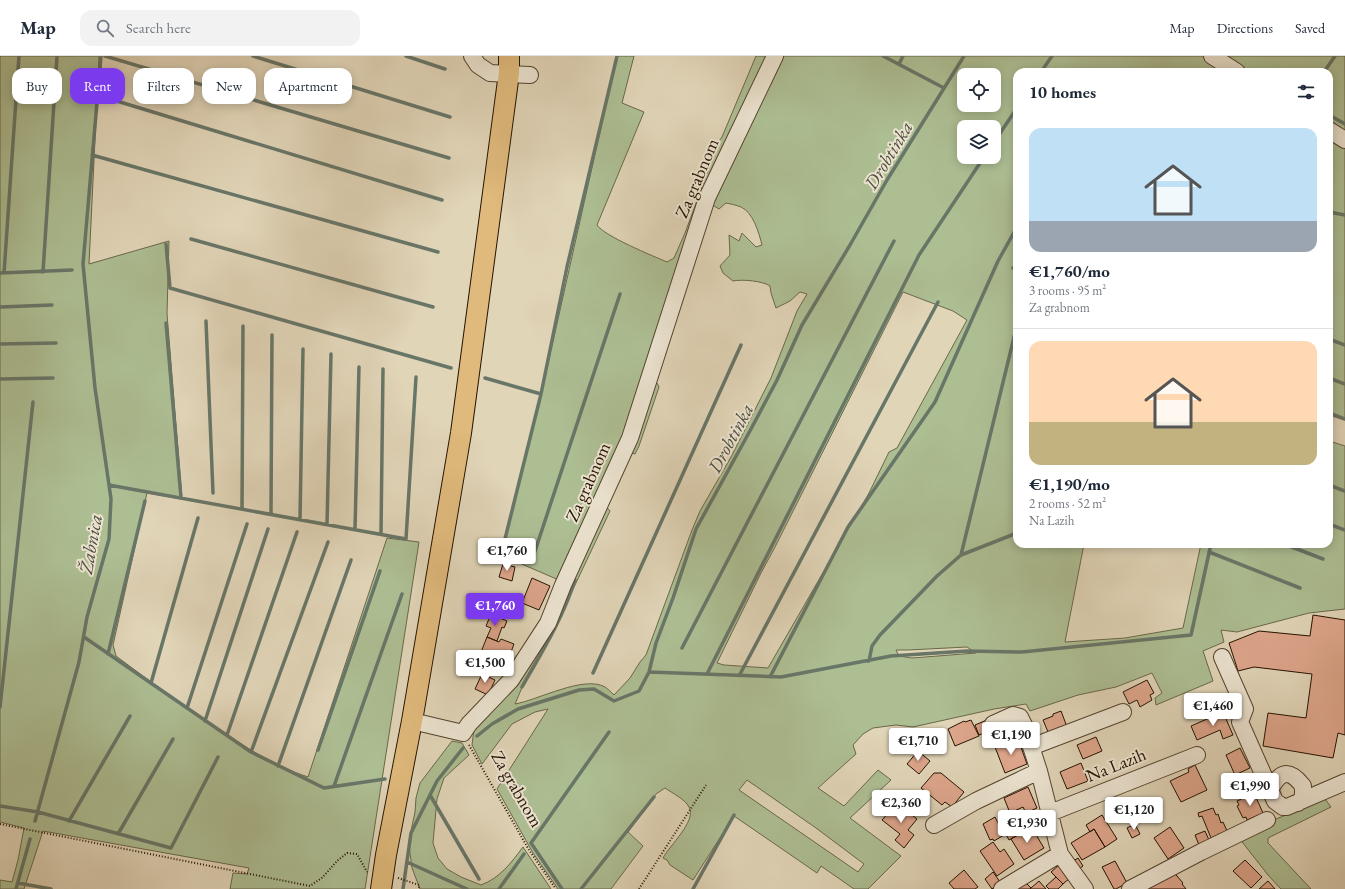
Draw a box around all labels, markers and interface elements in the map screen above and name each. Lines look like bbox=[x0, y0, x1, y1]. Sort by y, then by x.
search box bbox=[80, 10, 360, 46]
text: Map bbox=[20, 15, 56, 40]
icon: search bbox=[94, 17, 116, 39]
text: Search here bbox=[126, 18, 191, 37]
text: Map bbox=[1169, 19, 1195, 37]
text: Directions bbox=[1217, 19, 1273, 37]
text: Saved bbox=[1295, 19, 1325, 37]
chip: Buy bbox=[12, 68, 62, 104]
chip: Rent bbox=[70, 68, 125, 104]
chip: Filters bbox=[133, 68, 194, 104]
chip: New bbox=[202, 68, 256, 104]
chip: Apartment bbox=[264, 68, 352, 104]
map controls bbox=[957, 68, 1001, 164]
button: locate bbox=[957, 68, 1001, 112]
text: 10 homes bbox=[1029, 81, 1096, 103]
icon: filters bbox=[1295, 81, 1317, 103]
water label: Drobtinka bbox=[858, 117, 919, 195]
button: layers bbox=[957, 120, 1001, 164]
street label: Za grabnom bbox=[669, 134, 724, 221]
icon: home bbox=[1137, 154, 1209, 226]
text: €1,760/mo bbox=[1029, 260, 1110, 282]
text: 3 rooms · 95 m² bbox=[1029, 282, 1106, 299]
text: Za grabnom bbox=[1029, 299, 1090, 316]
icon: home bbox=[1137, 367, 1209, 439]
water label: Drobtinka bbox=[701, 399, 759, 478]
street label: Za grabnom bbox=[560, 439, 615, 525]
text: €1,190/mo bbox=[1029, 473, 1110, 495]
text: 2 rooms · 52 m² bbox=[1029, 495, 1106, 512]
water label: Žabnica bbox=[73, 512, 108, 577]
text: Na Lazih bbox=[1029, 512, 1074, 529]
pin: €1,760 bbox=[474, 538, 540, 572]
text: €1,760 bbox=[487, 542, 527, 559]
pin: €1,760 bbox=[462, 593, 528, 627]
text: €1,760 bbox=[475, 597, 515, 614]
pin: €1,500 bbox=[452, 650, 518, 684]
text: €1,500 bbox=[465, 654, 505, 671]
pin: €1,460 bbox=[1180, 693, 1246, 727]
text: €1,460 bbox=[1193, 697, 1233, 714]
pin: €1,190 bbox=[978, 722, 1044, 756]
text: €1,190 bbox=[991, 726, 1031, 743]
pin: €1,710 bbox=[885, 728, 951, 762]
text: €1,710 bbox=[898, 732, 938, 749]
street label: Na Lazih bbox=[1082, 742, 1149, 787]
street label: Za grabnom bbox=[486, 746, 548, 831]
pin: €1,990 bbox=[1217, 773, 1283, 807]
text: €1,990 bbox=[1230, 777, 1270, 794]
pin: €2,360 bbox=[868, 790, 934, 824]
text: €2,360 bbox=[881, 794, 921, 811]
pin: €1,120 bbox=[1101, 797, 1167, 831]
text: €1,120 bbox=[1114, 801, 1154, 818]
pin: €1,930 bbox=[994, 810, 1060, 844]
text: €1,930 bbox=[1007, 814, 1047, 831]

